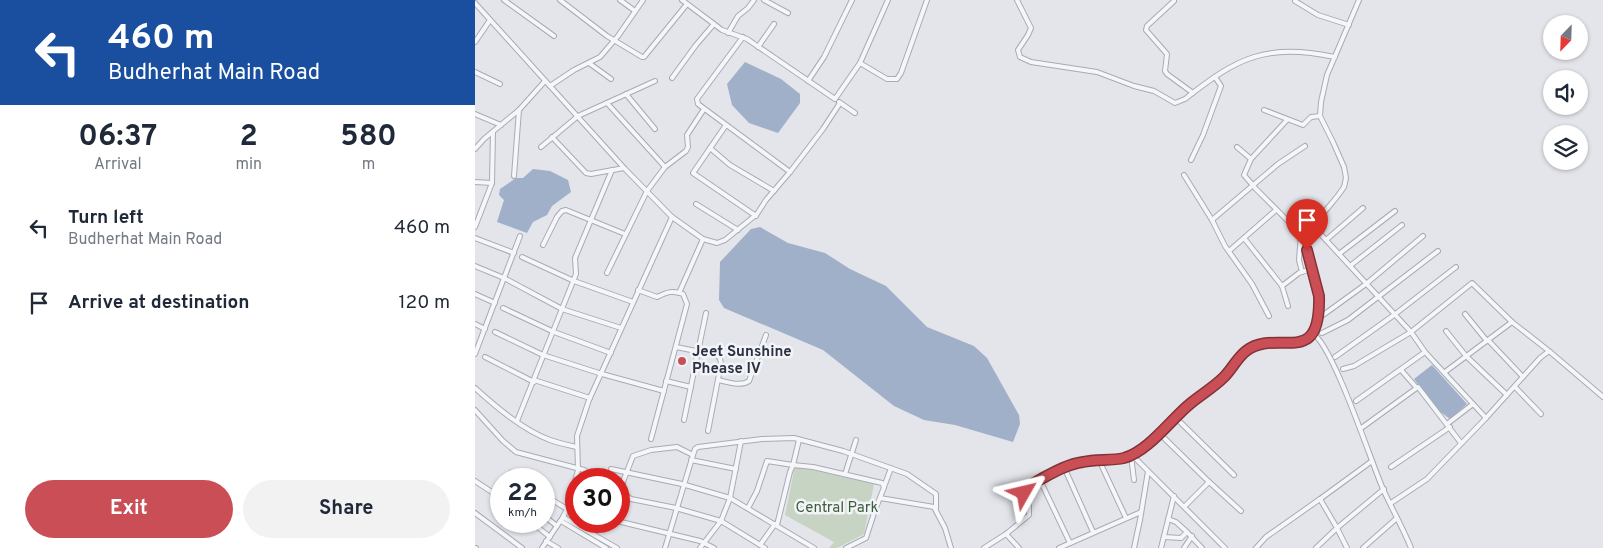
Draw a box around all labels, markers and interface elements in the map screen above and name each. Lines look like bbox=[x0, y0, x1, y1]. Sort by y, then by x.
north arrow bbox=[1543, 15, 1587, 60]
map controls bbox=[1543, 15, 1588, 170]
text: 460 m bbox=[108, 17, 214, 61]
icon: left bbox=[25, 20, 90, 85]
text: Budherhat Main Road bbox=[108, 60, 320, 87]
button: sound bbox=[1543, 70, 1588, 115]
text: 06:37 bbox=[78, 119, 157, 156]
text: 2 bbox=[240, 119, 258, 156]
text: 580 bbox=[340, 119, 397, 156]
button: layers bbox=[1543, 125, 1588, 170]
text: Arrival bbox=[94, 155, 142, 175]
text: min bbox=[235, 155, 262, 175]
text: m bbox=[362, 155, 375, 175]
pin bbox=[1286, 199, 1328, 250]
text: Turn left bbox=[68, 206, 144, 230]
icon: arrive bbox=[1293, 206, 1321, 234]
icon: left bbox=[25, 214, 53, 242]
text: 460 m bbox=[394, 216, 450, 240]
text: Budherhat Main Road bbox=[68, 230, 222, 250]
icon: arrive bbox=[25, 289, 53, 317]
text: Arrive at destination bbox=[68, 291, 249, 315]
text: 120 m bbox=[399, 291, 450, 315]
place label: Jeet Sunshine Phease IV bbox=[692, 343, 792, 379]
marker: Jeet Sunshine Phease IV bbox=[676, 355, 688, 367]
position arrow bbox=[997, 466, 1049, 518]
speed limit sign: 30 bbox=[565, 468, 630, 533]
text: 22 bbox=[507, 478, 538, 510]
button: Exit bbox=[25, 480, 233, 538]
button: Share bbox=[243, 480, 450, 538]
park label: Central Park bbox=[795, 499, 879, 518]
text: km/h bbox=[508, 505, 537, 521]

